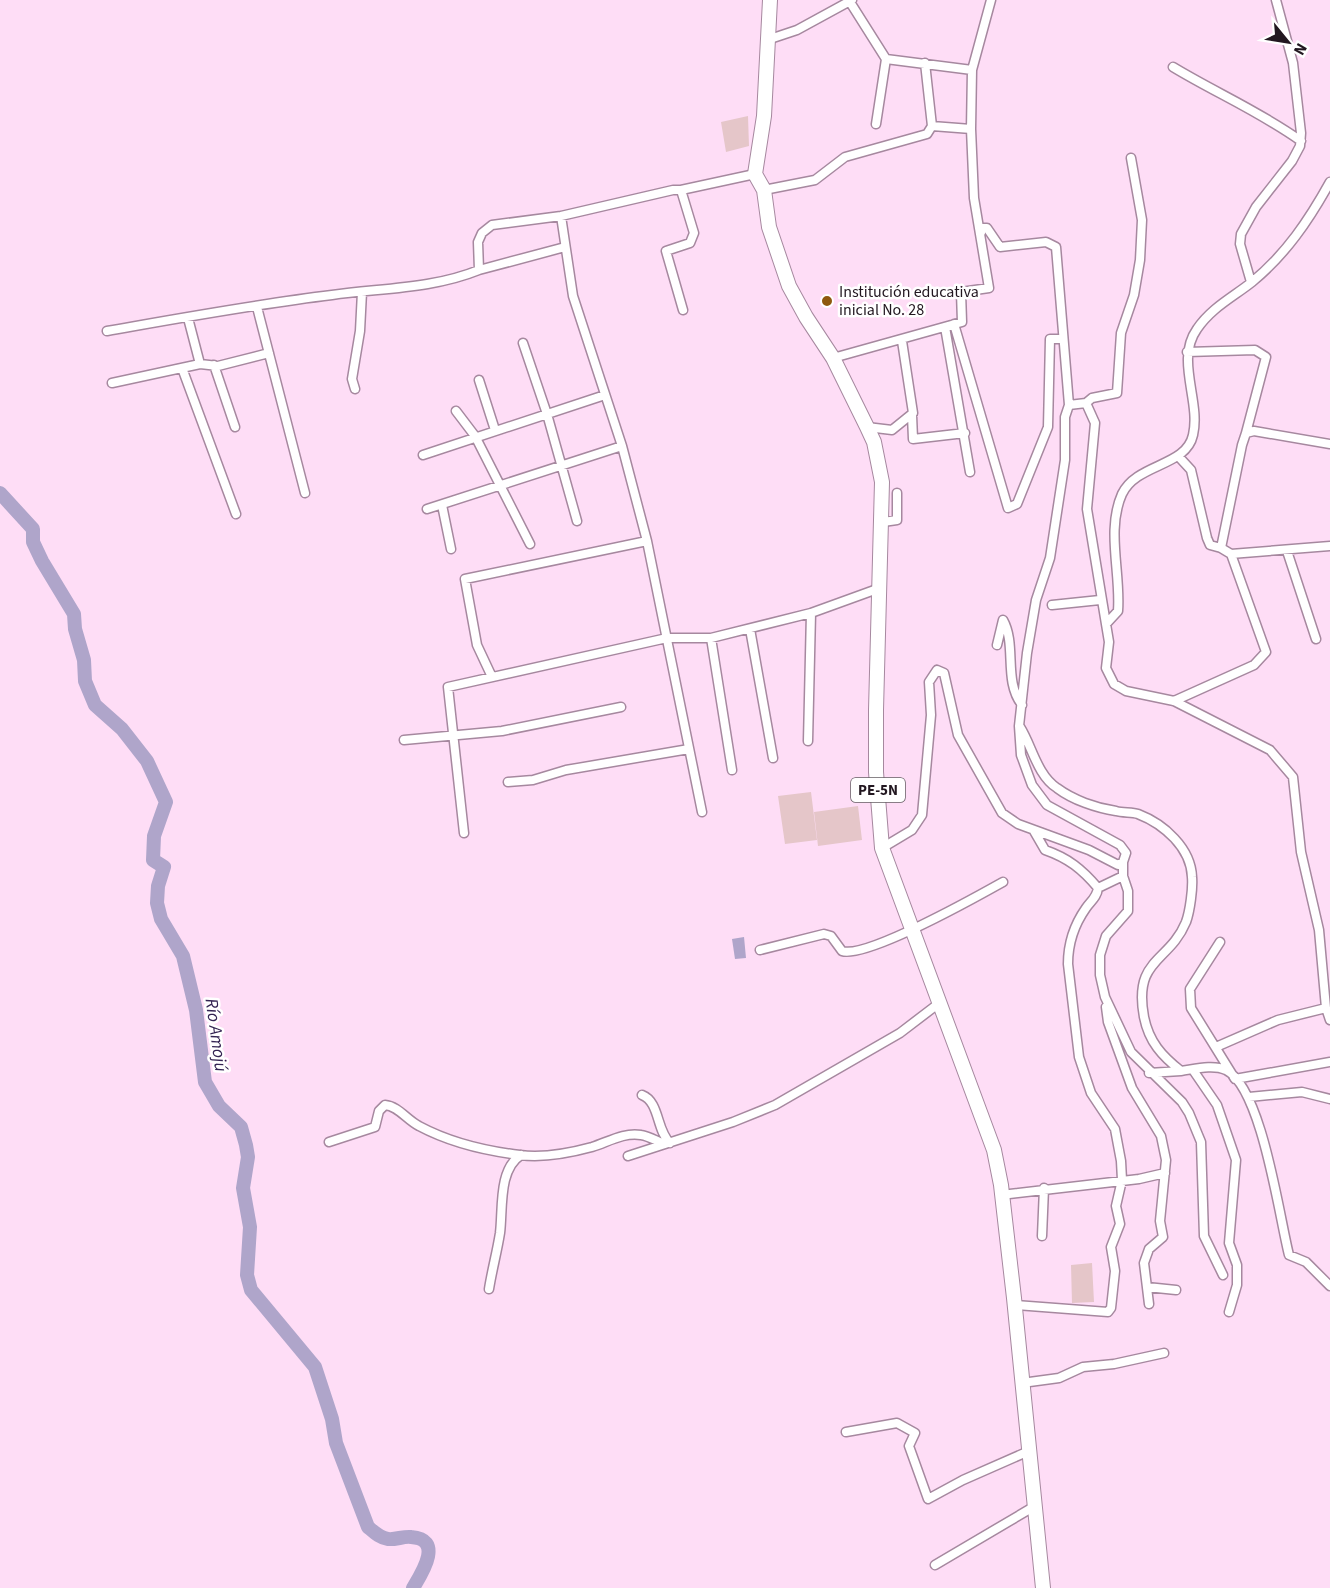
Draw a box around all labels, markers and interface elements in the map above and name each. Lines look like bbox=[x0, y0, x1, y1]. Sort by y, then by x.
north arrow bbox=[1258, 12, 1318, 72]
text: N bbox=[1288, 39, 1312, 59]
place label: Institución educativa inicial No. 28 bbox=[839, 281, 979, 321]
marker: Institución educativa inicial No. 28 bbox=[820, 294, 834, 308]
road number: PE-5N bbox=[851, 778, 905, 802]
water label: Río Amojú bbox=[198, 997, 234, 1073]

